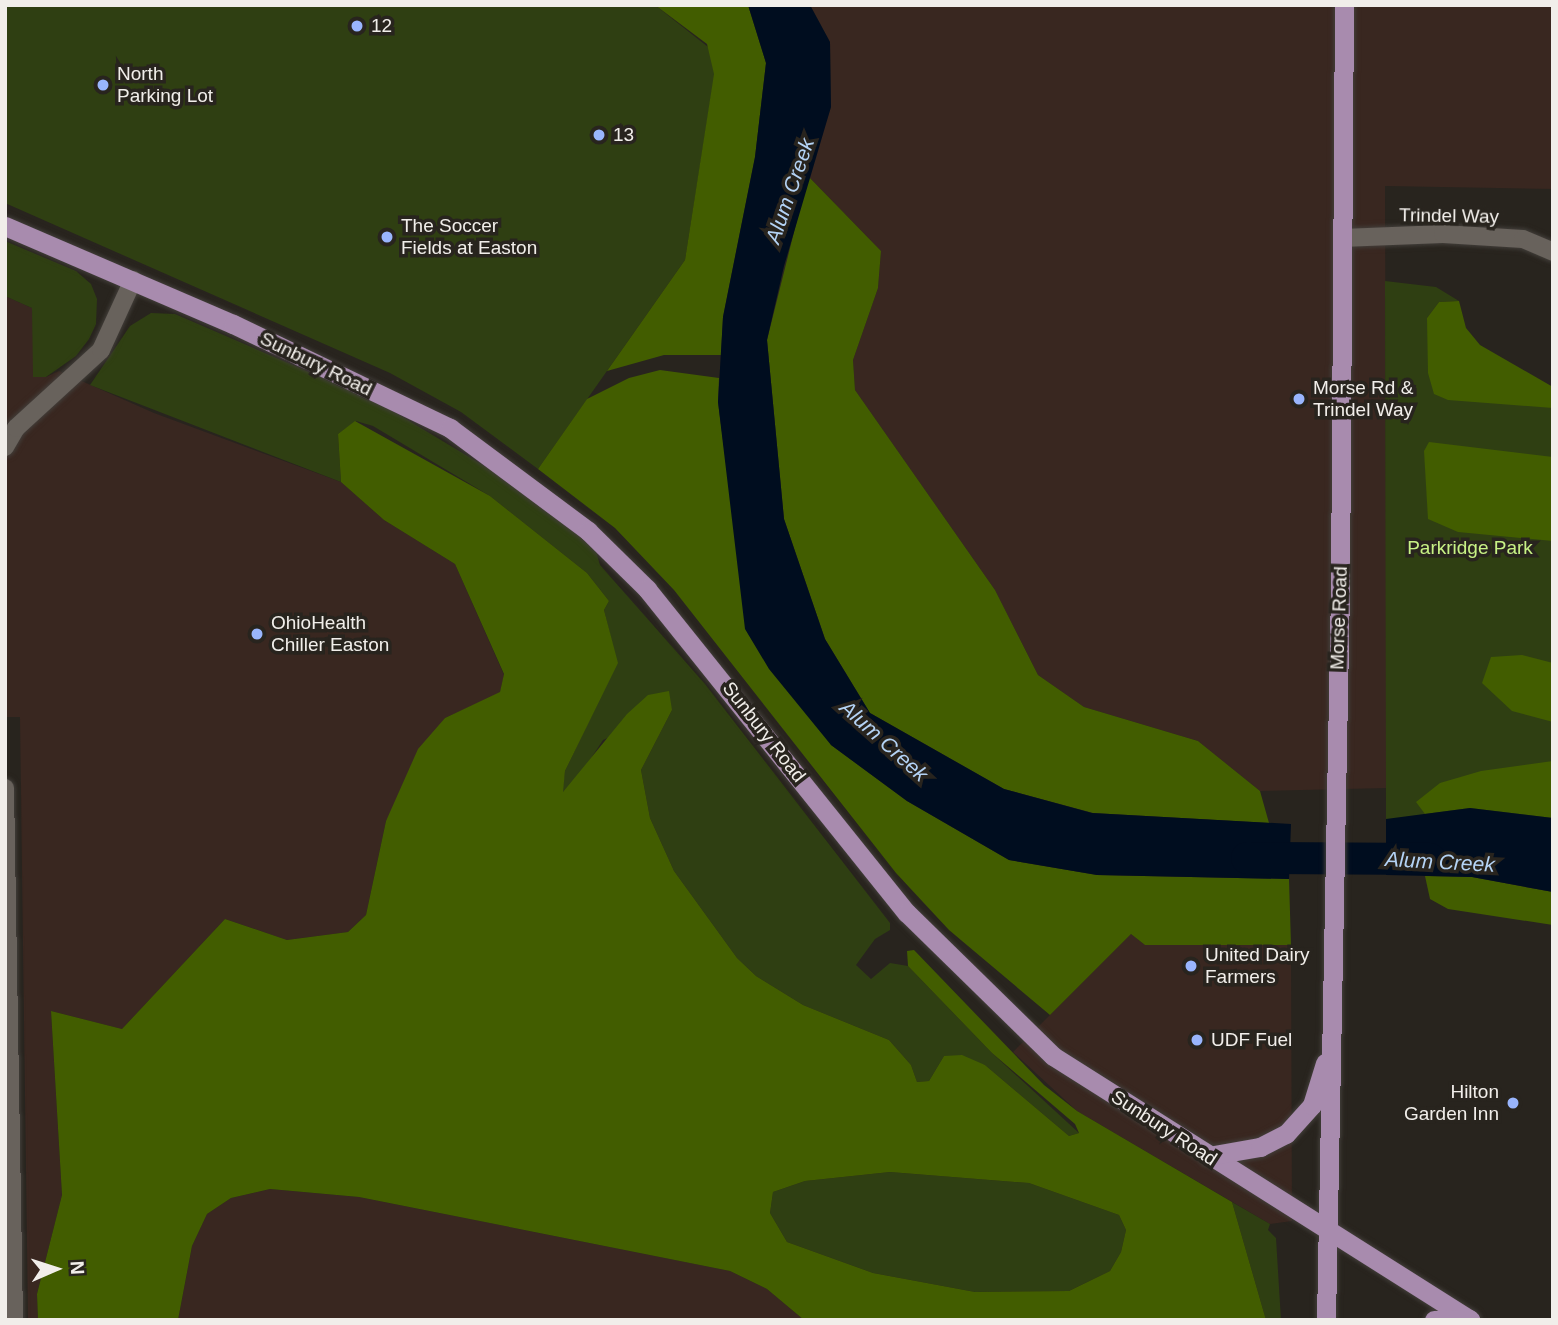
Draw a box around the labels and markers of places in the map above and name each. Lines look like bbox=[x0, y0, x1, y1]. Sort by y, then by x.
place label: 12 bbox=[371, 15, 392, 37]
marker: 12 bbox=[349, 18, 365, 34]
place label: North Parking Lot bbox=[117, 63, 213, 107]
marker: North Parking Lot bbox=[95, 77, 111, 93]
place label: 13 bbox=[613, 124, 634, 146]
marker: 13 bbox=[591, 127, 607, 143]
place label: The Soccer Fields at Easton bbox=[401, 215, 537, 259]
marker: The Soccer Fields at Easton bbox=[379, 229, 395, 245]
place label: Morse Rd & Trindel Way bbox=[1313, 377, 1413, 421]
marker: Morse Rd & Trindel Way bbox=[1291, 391, 1307, 407]
place label: OhioHealth Chiller Easton bbox=[271, 612, 389, 656]
marker: OhioHealth Chiller Easton bbox=[249, 626, 265, 642]
place label: United Dairy Farmers bbox=[1205, 944, 1310, 988]
marker: United Dairy Farmers bbox=[1183, 958, 1199, 974]
place label: UDF Fuel bbox=[1211, 1029, 1292, 1051]
marker: UDF Fuel bbox=[1189, 1032, 1205, 1048]
place label: Hilton Garden Inn bbox=[1404, 1081, 1499, 1125]
marker: Hilton Garden Inn bbox=[1505, 1095, 1521, 1111]

